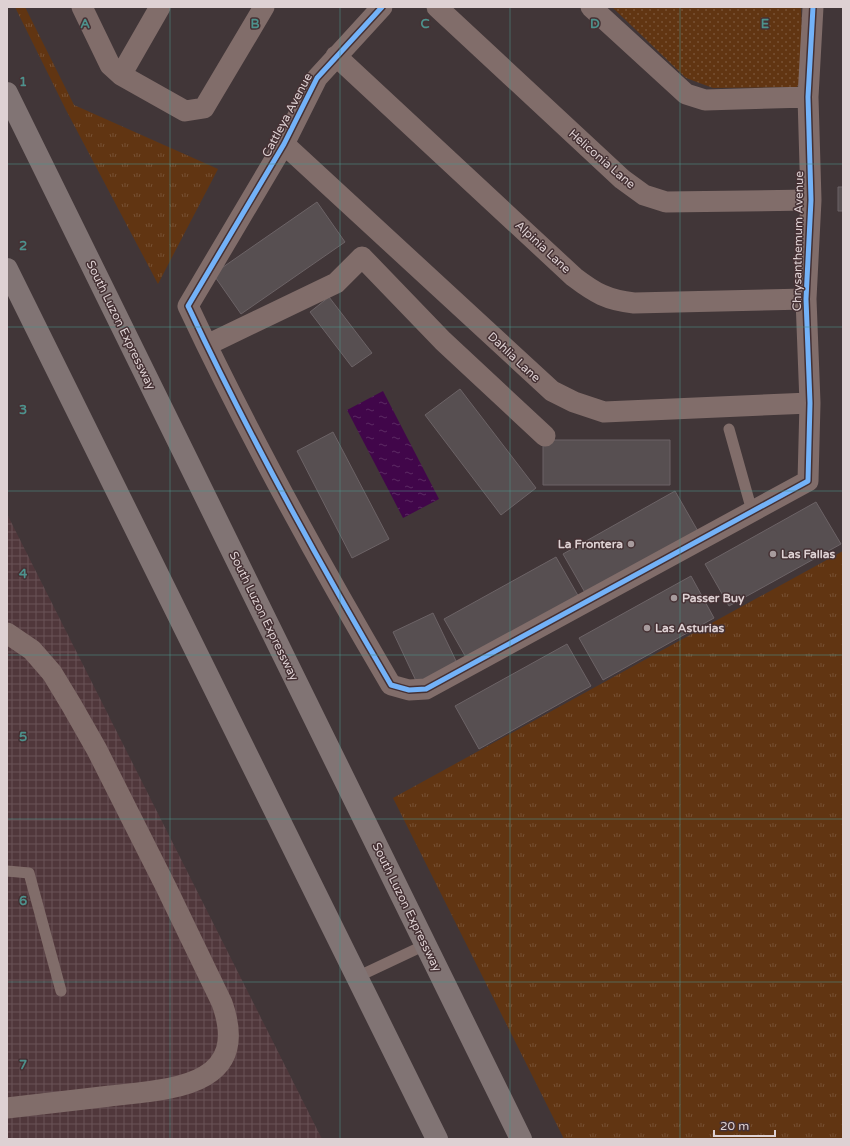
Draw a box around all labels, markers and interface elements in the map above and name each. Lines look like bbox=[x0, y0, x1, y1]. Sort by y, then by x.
text: A bbox=[80, 16, 90, 32]
text: B bbox=[250, 16, 260, 32]
text: C bbox=[420, 16, 430, 32]
text: D bbox=[590, 16, 600, 32]
text: E bbox=[761, 16, 769, 32]
street label: Cattleya Avenue bbox=[259, 70, 315, 159]
text: 1 bbox=[19, 74, 27, 90]
street label: Heliconia Lane bbox=[566, 126, 638, 192]
street label: Chrysanthemum Avenue bbox=[790, 170, 806, 311]
street label: Alpinia Lane bbox=[512, 218, 574, 276]
text: 2 bbox=[19, 238, 27, 254]
street label: South Luzon Expressway bbox=[84, 258, 159, 392]
street label: Dahlia Lane bbox=[485, 329, 543, 385]
text: 3 bbox=[19, 402, 27, 418]
place label: La Frontera bbox=[558, 537, 623, 551]
marker: La Frontera bbox=[626, 539, 636, 549]
place label: Las Fallas bbox=[781, 547, 835, 561]
street label: South Luzon Expressway bbox=[227, 549, 302, 683]
marker: Las Fallas bbox=[768, 549, 778, 559]
text: 4 bbox=[19, 566, 28, 582]
place label: Passer Buy bbox=[682, 591, 745, 606]
marker: Passer Buy bbox=[669, 593, 679, 603]
place label: Las Asturias bbox=[655, 621, 724, 635]
marker: Las Asturias bbox=[642, 623, 652, 633]
text: 5 bbox=[19, 729, 27, 745]
street label: South Luzon Expressway bbox=[370, 840, 445, 974]
text: 6 bbox=[19, 893, 27, 909]
text: 7 bbox=[19, 1057, 27, 1073]
scale bar bbox=[714, 1112, 775, 1138]
text: 20 m bbox=[720, 1119, 749, 1133]

